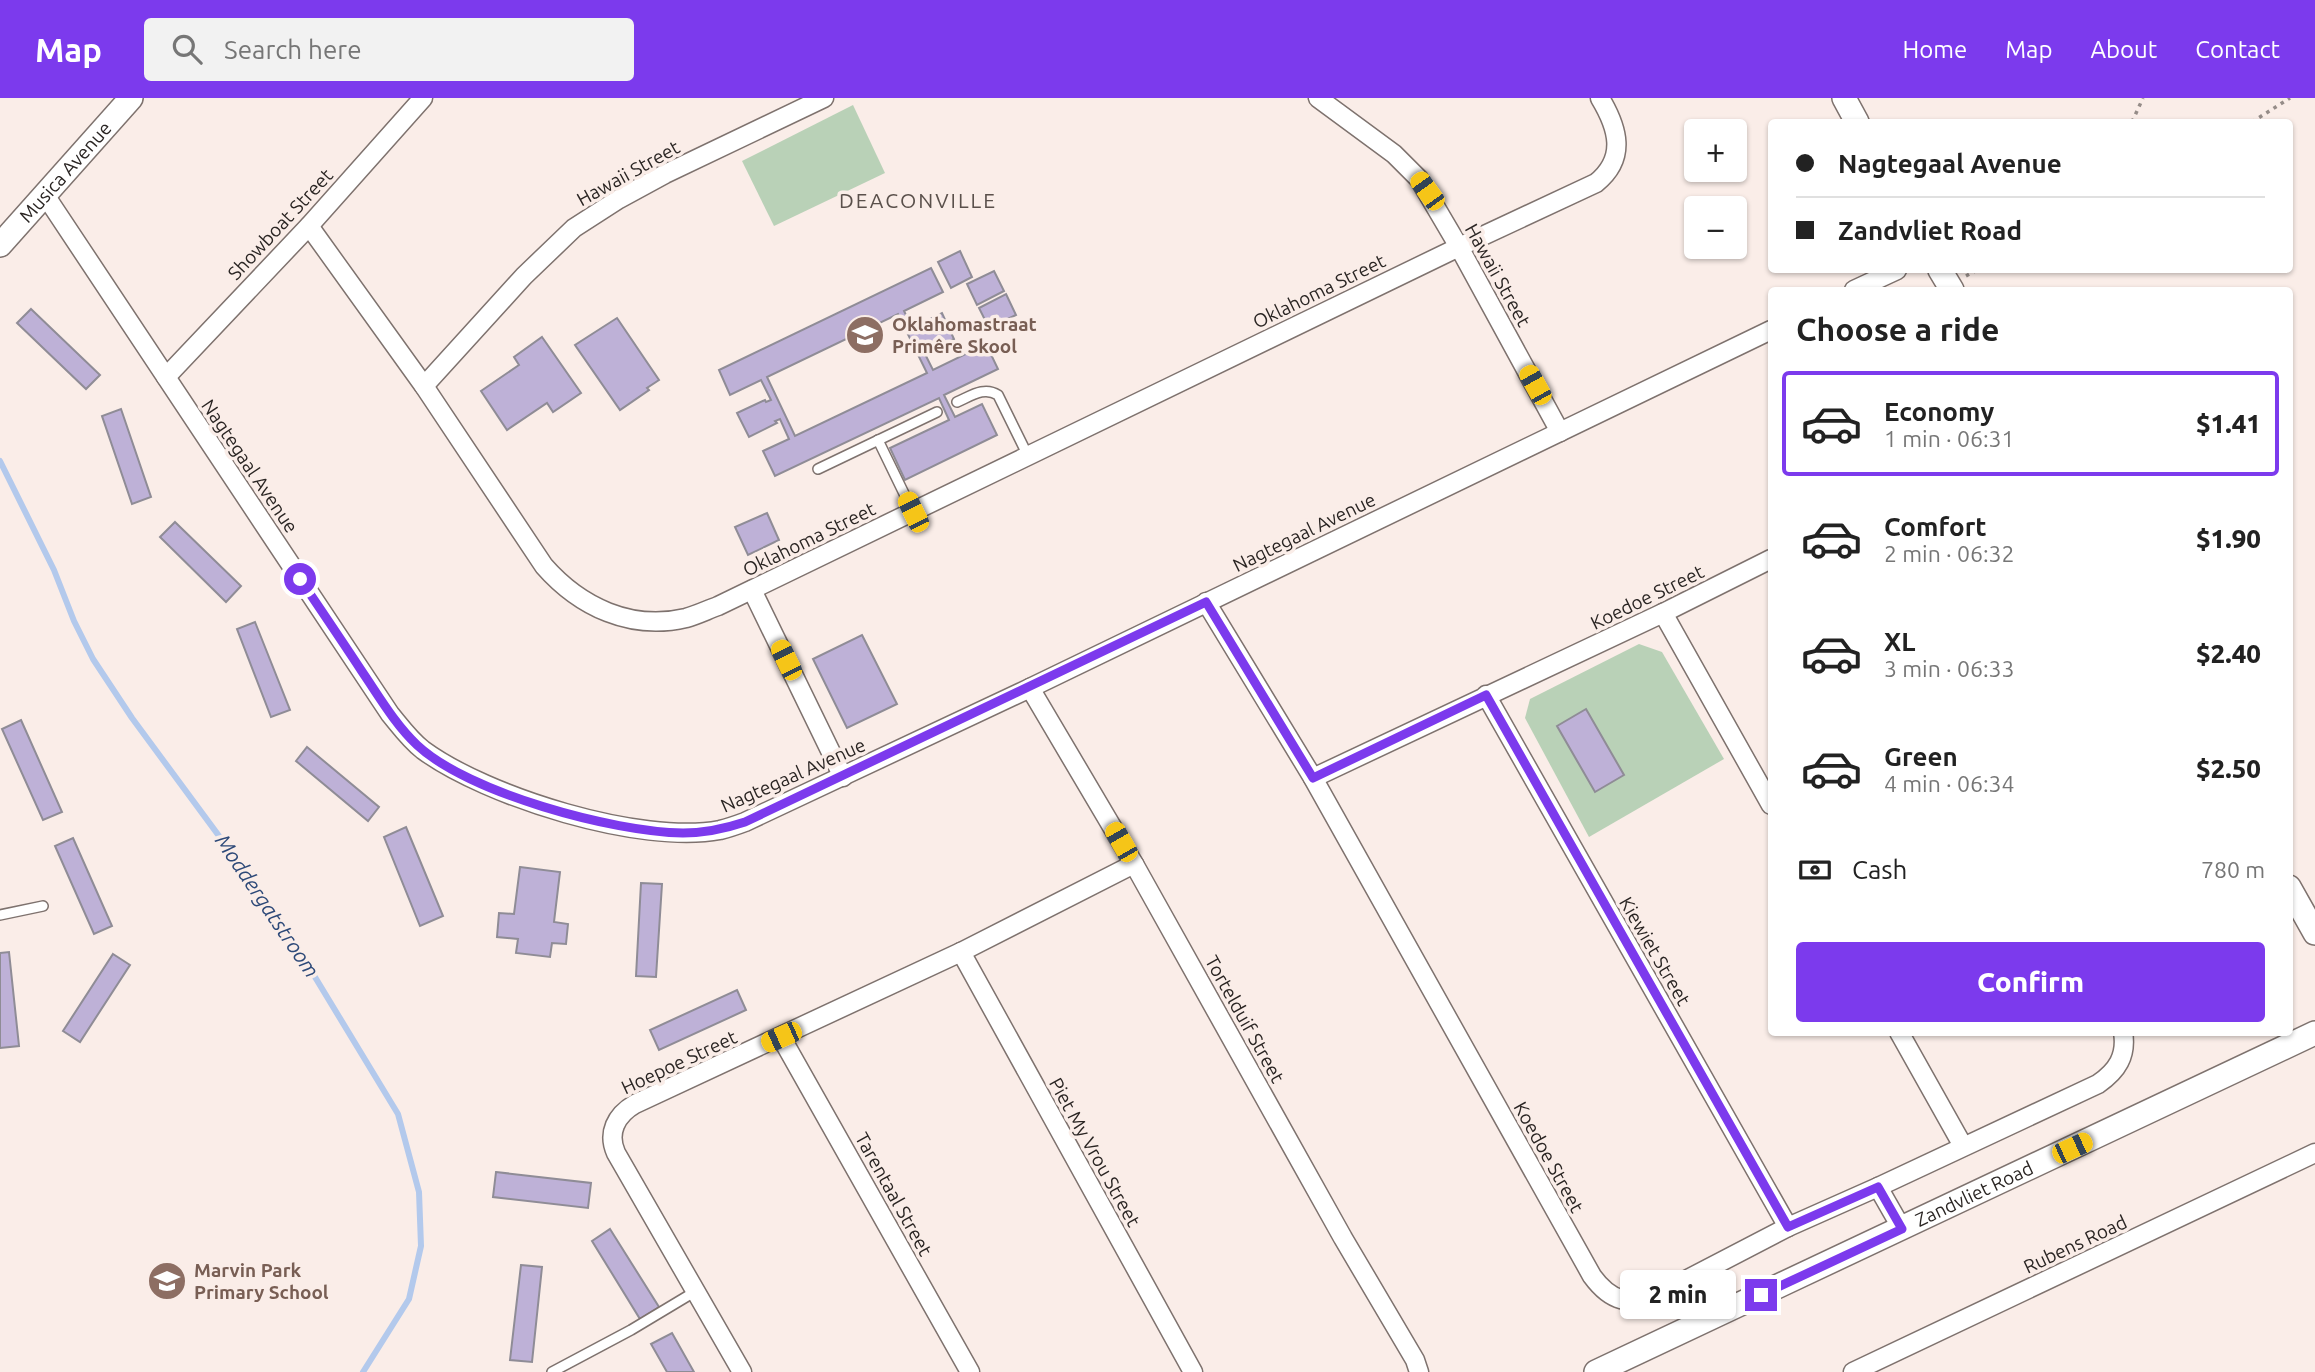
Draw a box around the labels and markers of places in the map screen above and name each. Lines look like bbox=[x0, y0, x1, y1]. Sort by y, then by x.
place label: Oklahomastraat Primêre Skool bbox=[892, 313, 1037, 357]
school or university icon: Oklahomastraat Primêre Skool bbox=[844, 314, 886, 356]
place label: Marvin Park Primary School bbox=[194, 1259, 329, 1303]
school or university icon: Marvin Park Primary School bbox=[146, 1260, 188, 1302]

